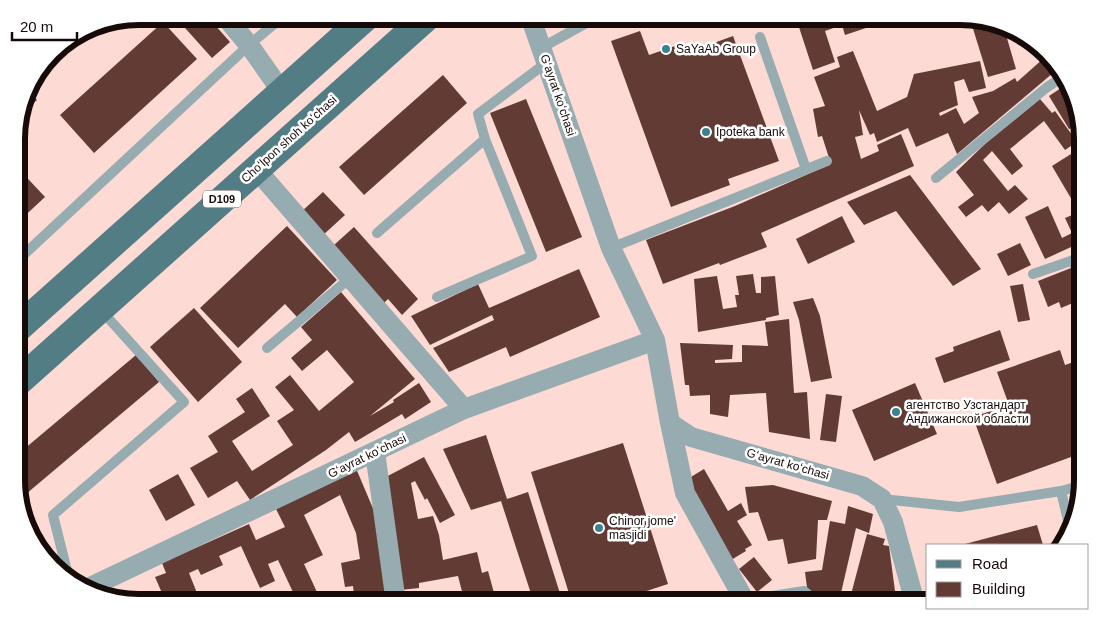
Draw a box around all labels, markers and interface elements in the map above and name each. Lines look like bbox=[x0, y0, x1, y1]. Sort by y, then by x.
scale bar bbox=[12, 10, 78, 42]
text: 20 m bbox=[20, 18, 53, 35]
place label: SaYaAb Group bbox=[676, 42, 756, 56]
marker: SaYaAb Group bbox=[660, 43, 672, 55]
street label: Gʻayrat koʻchasi bbox=[537, 52, 579, 138]
street label: Choʻlpon shoh koʻchasi bbox=[238, 93, 340, 185]
place label: Ipoteka bank bbox=[716, 125, 786, 139]
marker: Ipoteka bank bbox=[700, 126, 712, 138]
road number: D109 bbox=[203, 190, 241, 208]
place label: агентство Узстандарт Андижанской области bbox=[906, 398, 1029, 426]
marker: агентство Узстандарт Андижанской области bbox=[890, 406, 902, 418]
street label: Gʻayrat koʻchasi bbox=[326, 431, 408, 481]
street label: Gʻayrat koʻchasi bbox=[745, 446, 831, 482]
place label: Chinor jome' masjidi bbox=[609, 514, 676, 542]
marker: Chinor jome' masjidi bbox=[593, 522, 605, 534]
legend bbox=[926, 544, 1089, 609]
text: Road bbox=[972, 555, 1008, 572]
text: Building bbox=[972, 580, 1025, 597]

